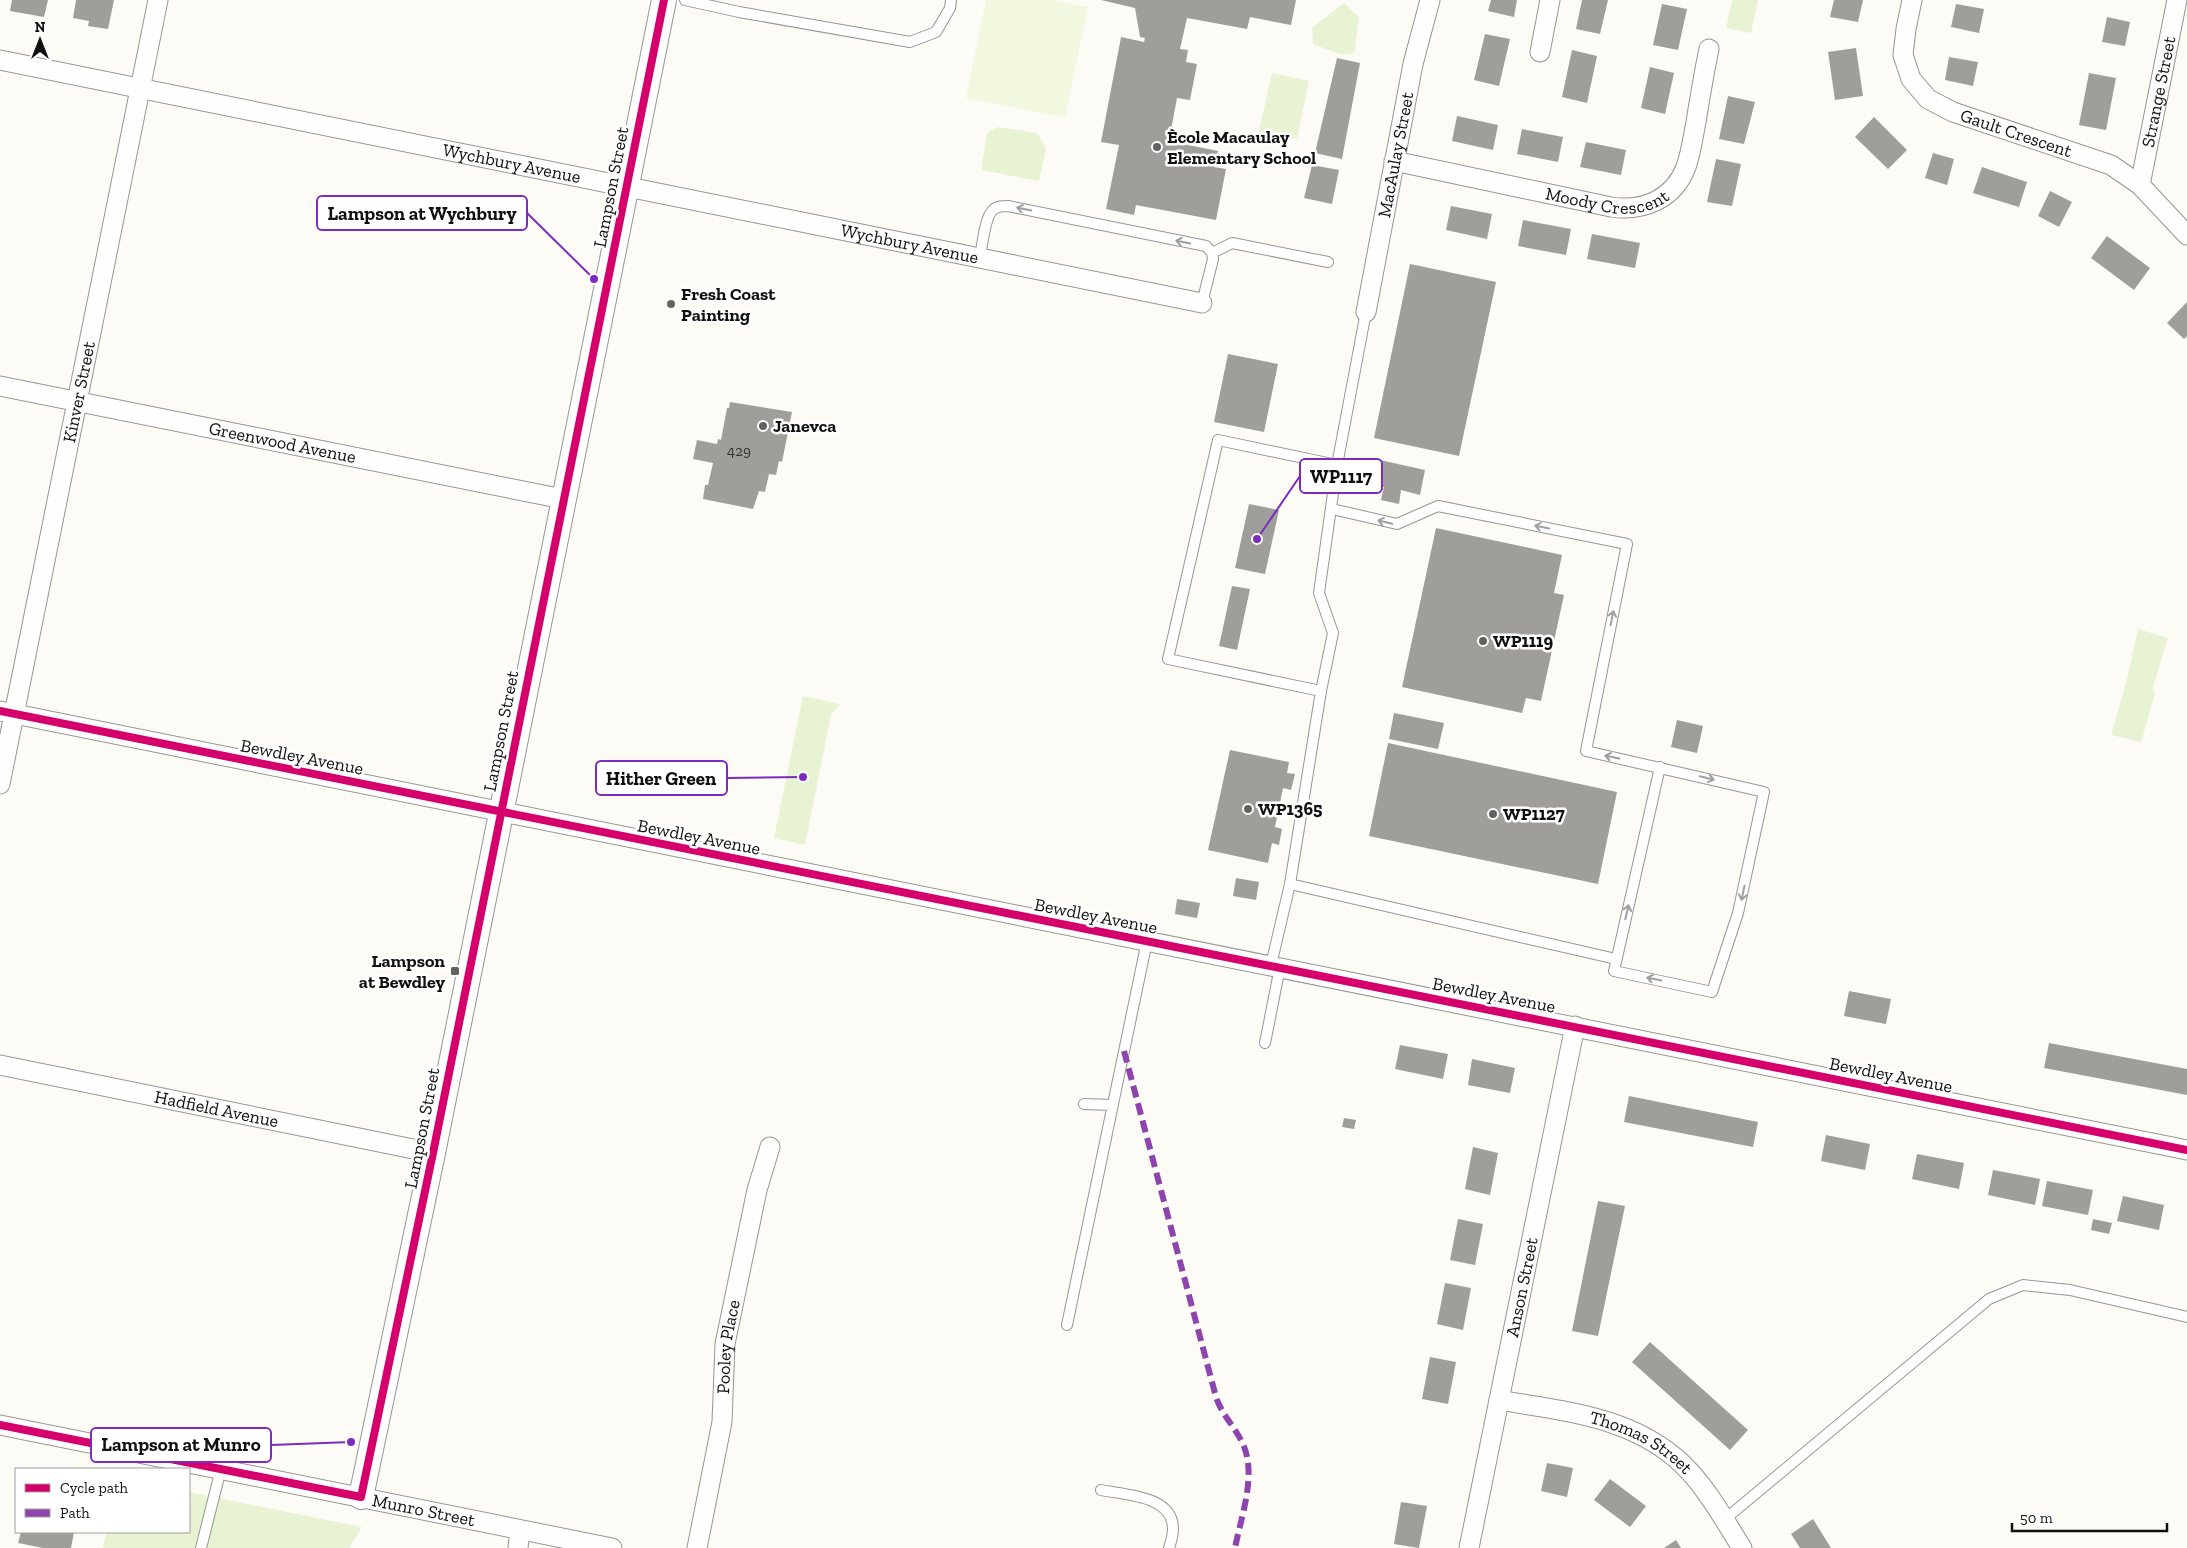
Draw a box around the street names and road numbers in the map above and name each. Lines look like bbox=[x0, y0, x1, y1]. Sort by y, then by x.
street label: Strange Street bbox=[2137, 34, 2181, 149]
street label: MacAulay Street bbox=[1373, 90, 1419, 219]
street label: Gault Crescent bbox=[1957, 104, 2075, 162]
street label: Lampson Street bbox=[588, 124, 634, 249]
street label: Wychbury Avenue bbox=[441, 139, 583, 188]
street label: Moody Crescent bbox=[1543, 182, 1674, 219]
street label: Wychbury Avenue bbox=[839, 219, 981, 269]
street label: Kinver Street bbox=[58, 339, 100, 444]
street label: Greenwood Avenue bbox=[207, 417, 358, 468]
street label: Lampson Street bbox=[478, 668, 524, 793]
street label: Bewdley Avenue bbox=[239, 734, 365, 780]
street label: Bewdley Avenue bbox=[636, 814, 762, 860]
street label: Bewdley Avenue bbox=[1033, 893, 1159, 939]
street label: Bewdley Avenue bbox=[1431, 972, 1557, 1018]
street label: Bewdley Avenue bbox=[1828, 1052, 1954, 1098]
street label: Lampson Street bbox=[399, 1065, 445, 1190]
street label: Hadfield Avenue bbox=[153, 1086, 281, 1132]
street label: Anson Street bbox=[1501, 1235, 1543, 1339]
street label: Pooley Place bbox=[712, 1298, 745, 1394]
street label: Thomas Street bbox=[1587, 1406, 1697, 1479]
street label: Munro Street bbox=[370, 1489, 477, 1531]

